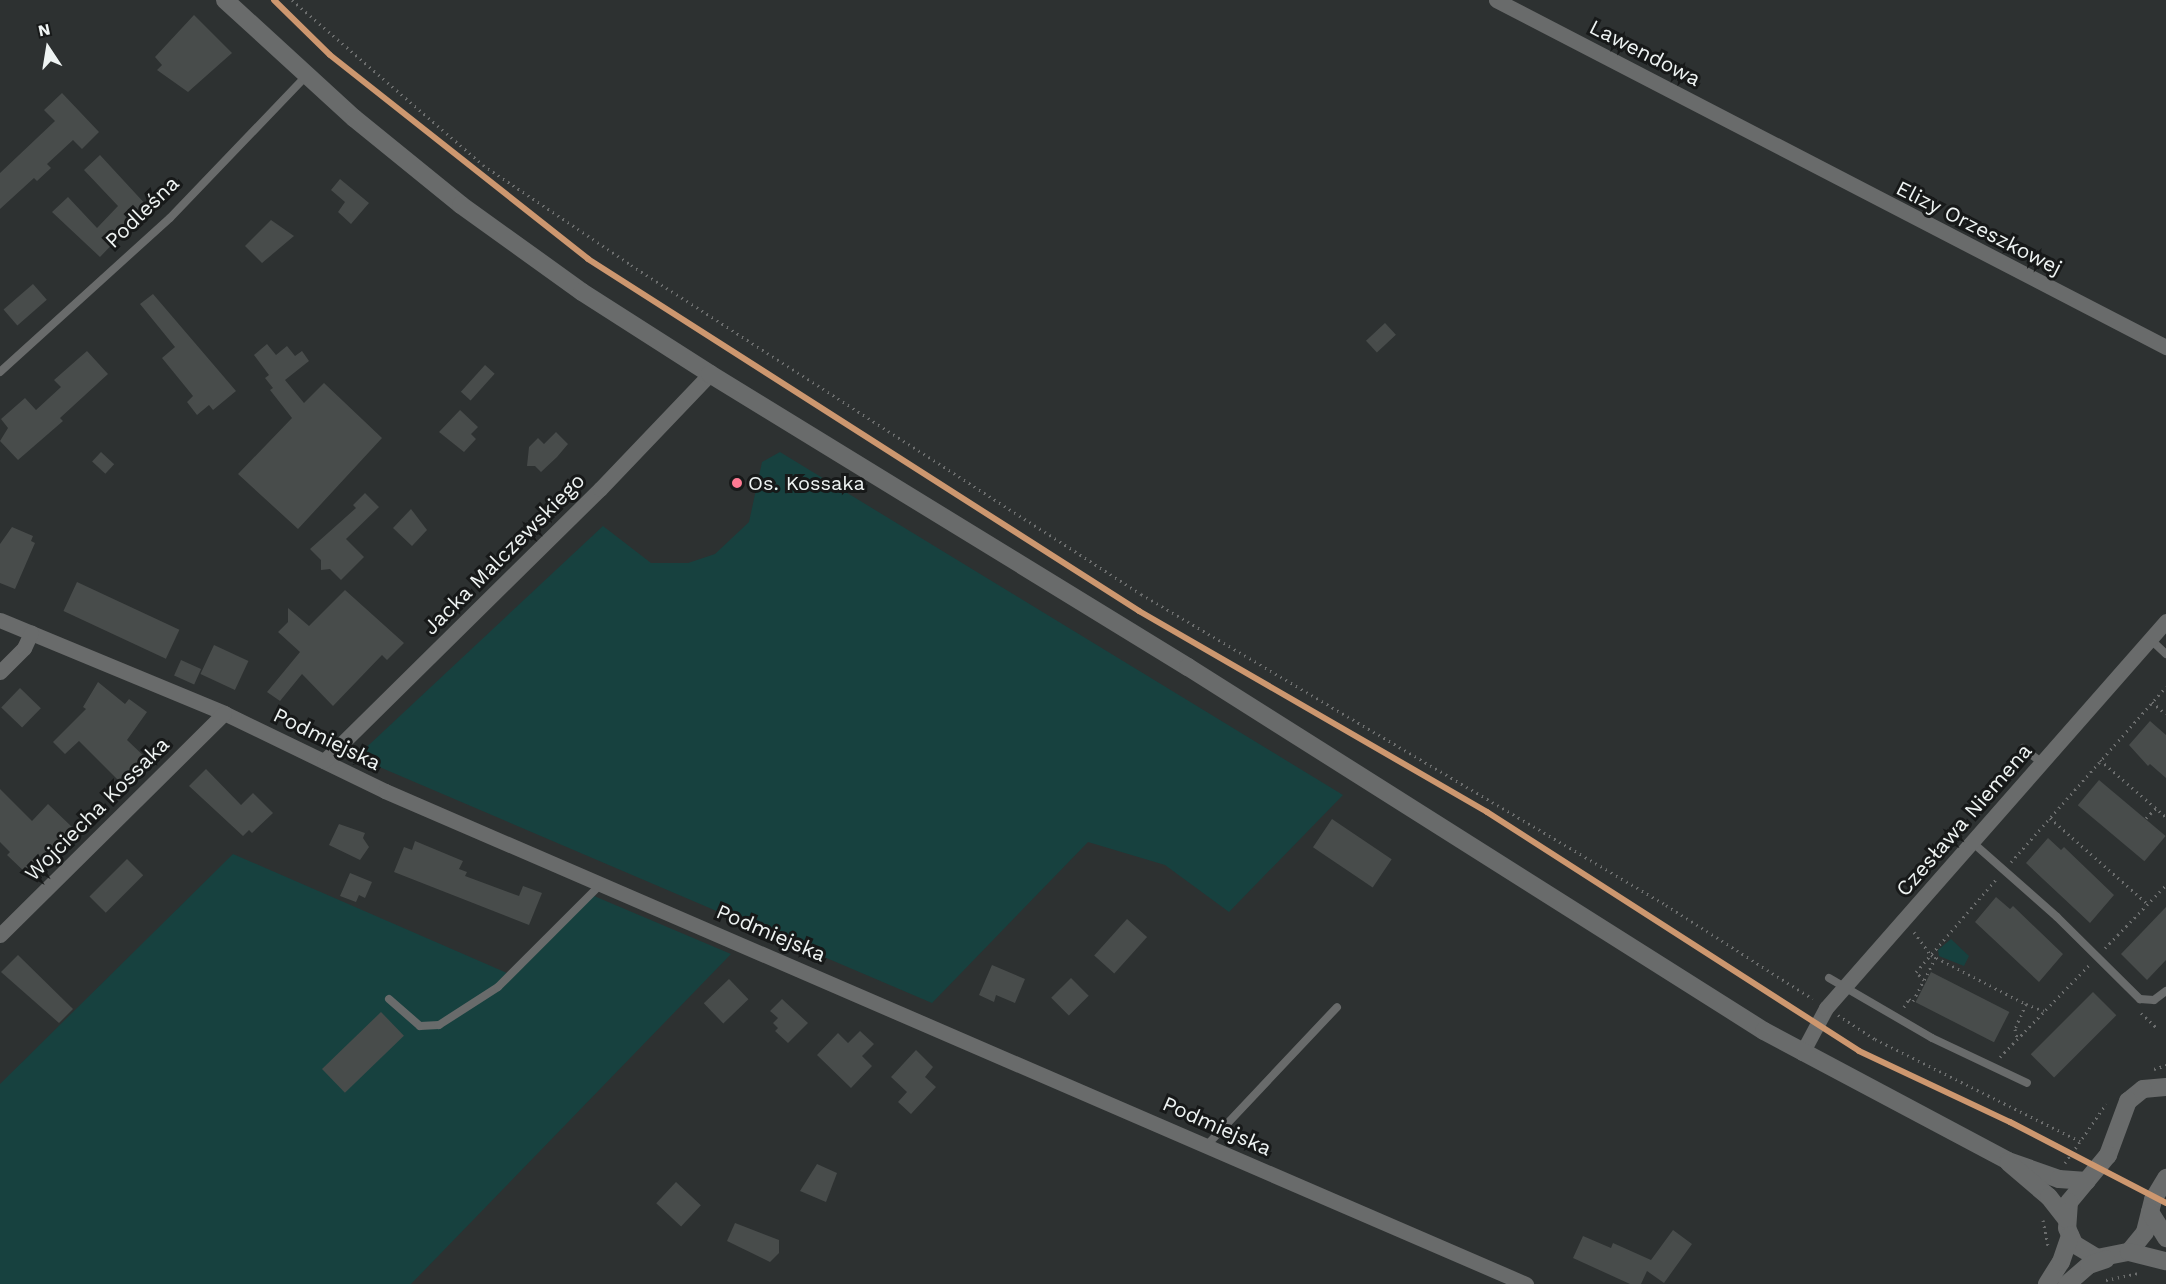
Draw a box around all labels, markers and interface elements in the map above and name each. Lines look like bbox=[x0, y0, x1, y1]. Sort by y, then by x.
street label: Lawendowa bbox=[1585, 14, 1705, 92]
north arrow bbox=[18, 18, 78, 78]
text: N bbox=[36, 19, 52, 40]
street label: Podleśna bbox=[100, 171, 184, 253]
street label: Elizy Orzeszkowej bbox=[1892, 175, 2066, 281]
street label: Jacka Malczewskiego bbox=[418, 468, 590, 640]
place label: Os. Kossaka bbox=[748, 471, 865, 495]
marker: Os. Kossaka bbox=[731, 477, 743, 489]
street label: Podmiejska bbox=[269, 702, 385, 776]
street label: Wojciecha Kossaka bbox=[19, 731, 175, 887]
street label: Czesława Niemena bbox=[1891, 738, 2037, 902]
street label: Podmiejska bbox=[713, 899, 829, 967]
street label: Podmiejska bbox=[1159, 1091, 1275, 1161]

